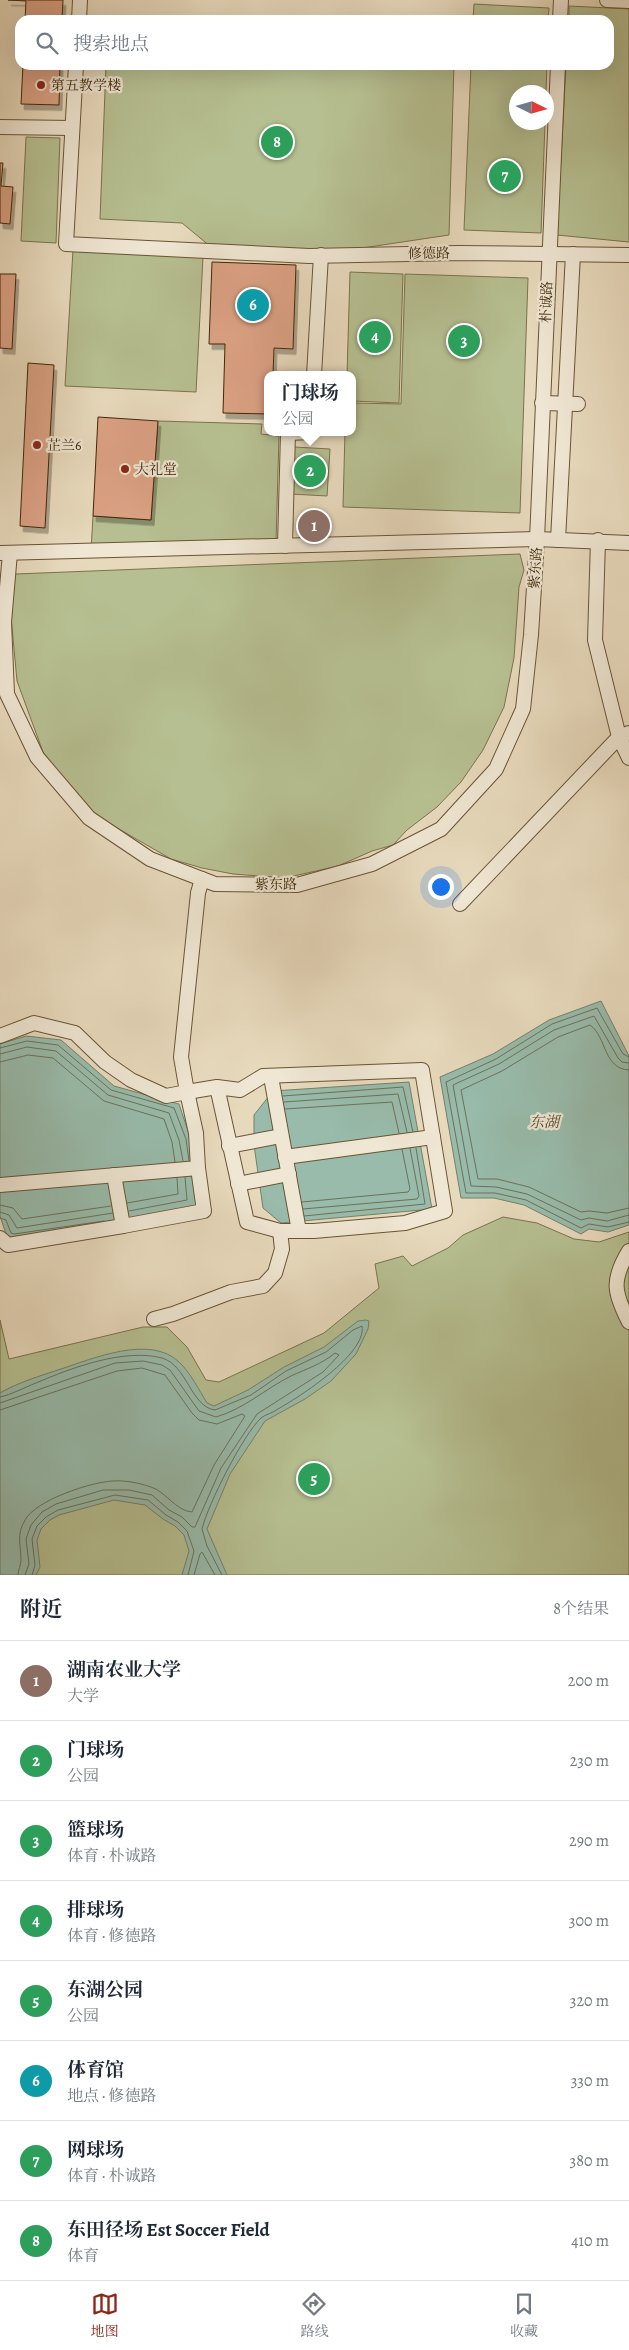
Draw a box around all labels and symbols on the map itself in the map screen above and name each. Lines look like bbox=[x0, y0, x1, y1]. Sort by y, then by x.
place label: 第五教学楼 bbox=[51, 76, 121, 95]
marker: 第五教学楼 bbox=[35, 79, 47, 91]
north arrow bbox=[509, 85, 554, 130]
pin: 8 bbox=[261, 123, 293, 161]
pin: 7 bbox=[489, 157, 521, 195]
street label: 修德路 bbox=[408, 244, 450, 263]
street label: 朴诚路 bbox=[536, 281, 557, 323]
pin: 6 bbox=[237, 286, 269, 324]
pin: 4 bbox=[359, 318, 391, 356]
pin: 3 bbox=[448, 322, 480, 360]
place label: 芷兰6 bbox=[47, 436, 81, 455]
marker: 芷兰6 bbox=[31, 439, 43, 451]
pin: 2 bbox=[294, 452, 326, 490]
place label: 大礼堂 bbox=[135, 460, 177, 479]
marker: 大礼堂 bbox=[119, 463, 131, 475]
pin: 1 bbox=[298, 507, 330, 545]
street label: 紫东路 bbox=[525, 546, 546, 590]
your location bbox=[428, 874, 454, 900]
street label: 紫东路 bbox=[255, 875, 297, 894]
water label: 东湖 bbox=[529, 1112, 562, 1132]
pin: 5 bbox=[298, 1460, 330, 1498]

